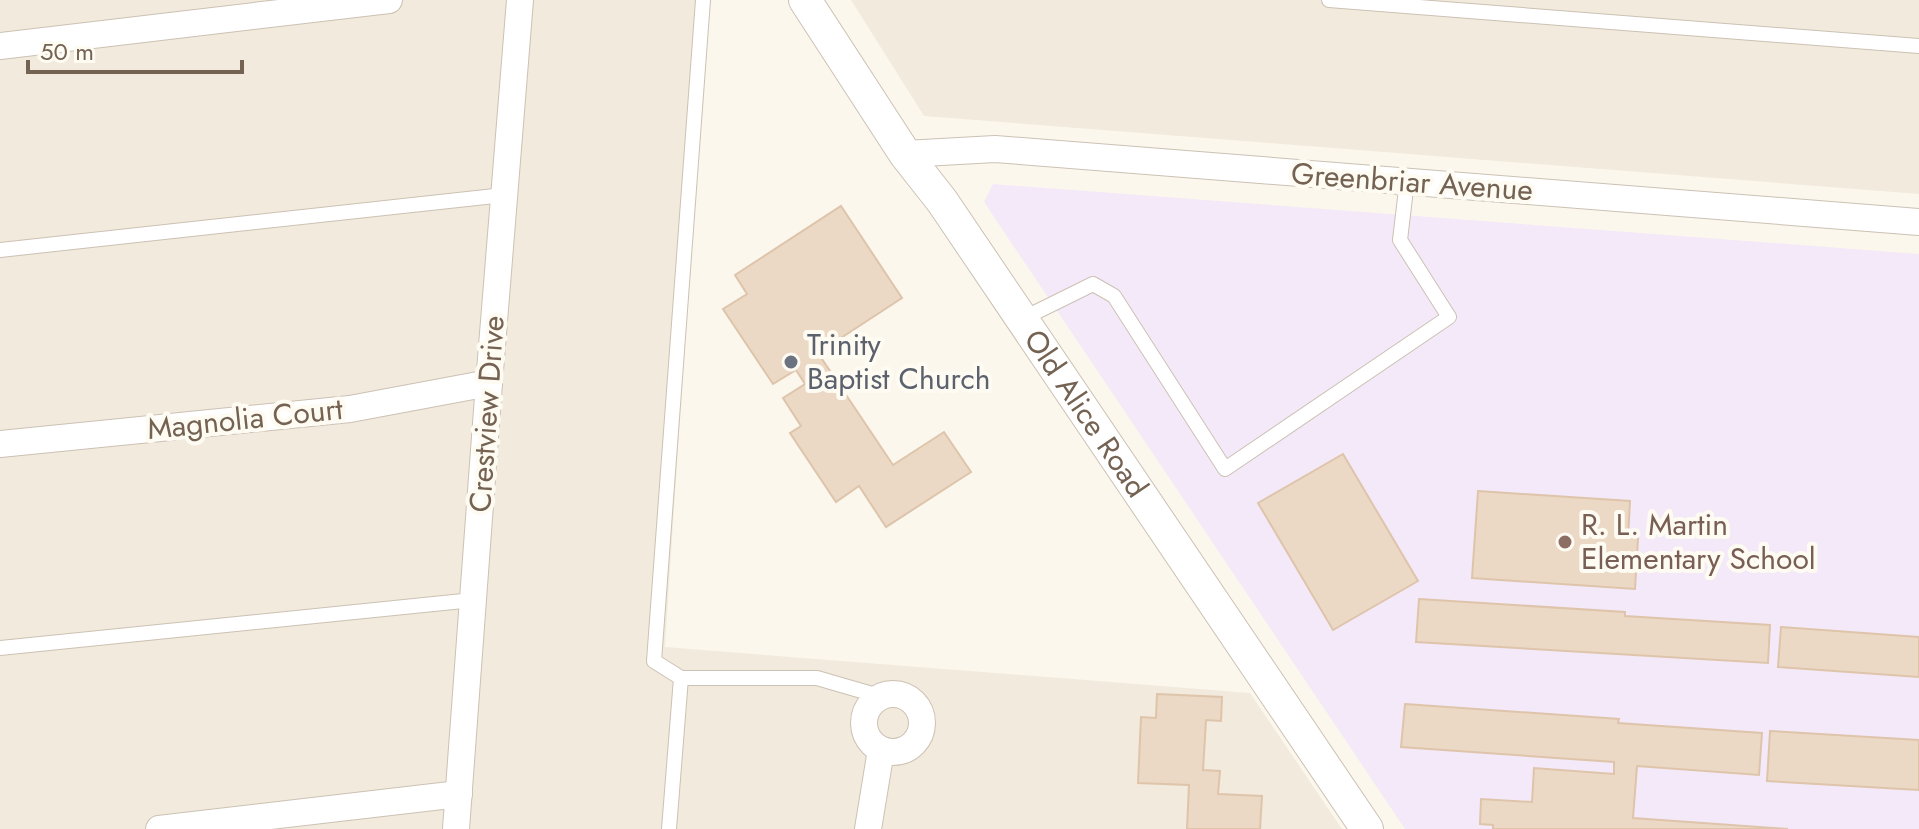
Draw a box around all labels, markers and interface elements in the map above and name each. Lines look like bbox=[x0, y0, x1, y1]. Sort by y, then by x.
scale bar bbox=[28, 24, 242, 74]
text: 50 m bbox=[40, 34, 94, 69]
street label: Greenbriar Avenue bbox=[1290, 152, 1534, 211]
street label: Crestview Drive bbox=[458, 314, 515, 514]
street label: Old Alice Road bbox=[1014, 320, 1159, 506]
place label: Trinity Baptist Church bbox=[807, 323, 991, 400]
marker: Trinity Baptist Church bbox=[782, 353, 800, 371]
street label: Magnolia Court bbox=[145, 387, 346, 450]
place label: R. L. Martin Elementary School bbox=[1581, 503, 1816, 580]
marker: R. L. Martin Elementary School bbox=[1556, 533, 1574, 551]

